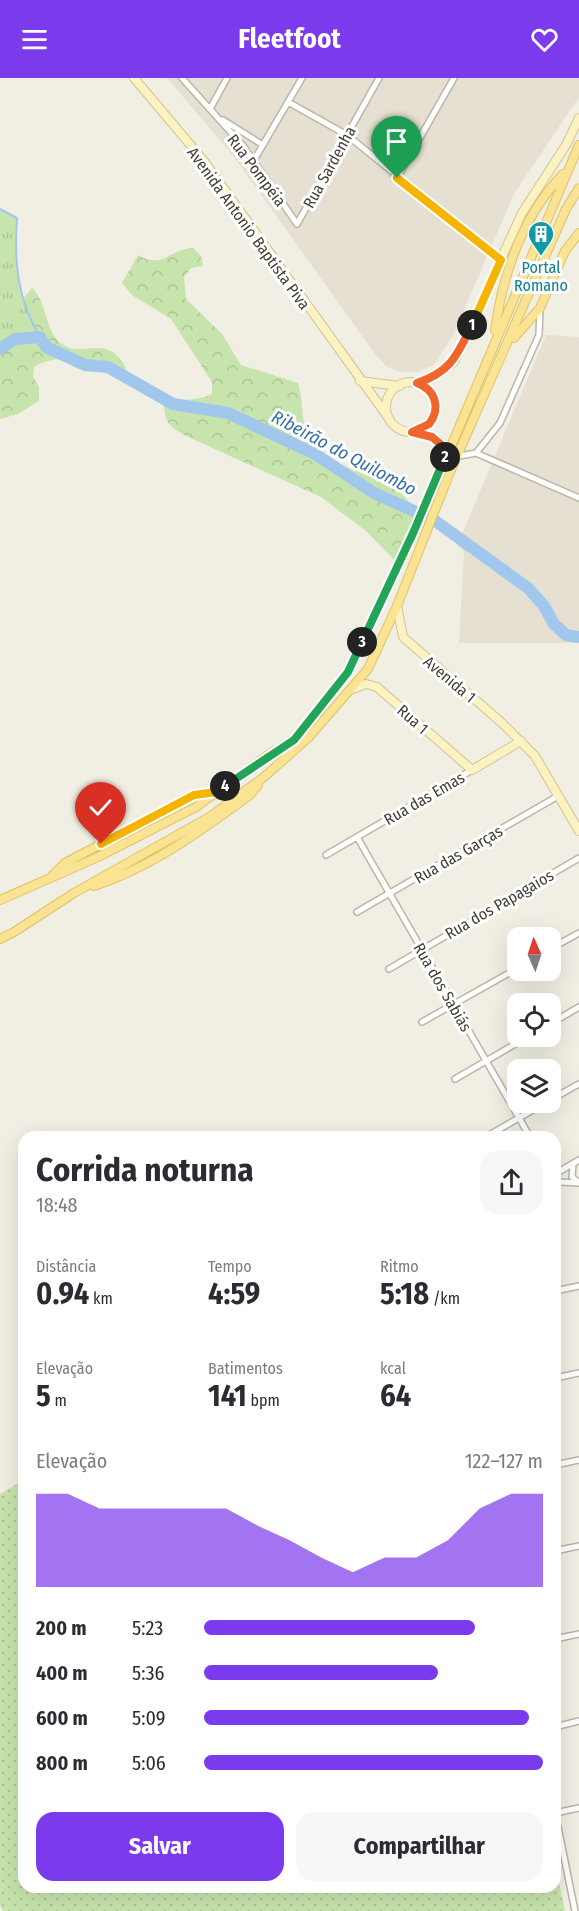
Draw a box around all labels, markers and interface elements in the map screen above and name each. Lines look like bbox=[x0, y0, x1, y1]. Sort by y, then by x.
icon: menu bbox=[18, 23, 51, 56]
text: Fleetfoot bbox=[238, 23, 341, 55]
icon: heart bbox=[528, 23, 561, 56]
pin bbox=[371, 116, 422, 178]
street label: Rua Sardenha bbox=[299, 123, 360, 212]
icon: arrive bbox=[380, 125, 413, 158]
street label: Rua Pompéia bbox=[223, 130, 290, 210]
street label: Avenida Antonio Baptista Piva bbox=[183, 143, 314, 313]
building icon: Portal Romano bbox=[526, 219, 556, 257]
place label: Portal Romano bbox=[514, 258, 568, 295]
pin: 1 bbox=[457, 310, 487, 340]
text: 1 bbox=[469, 315, 475, 334]
water label: Ribeirão do Quilombo bbox=[268, 406, 420, 500]
pin: 2 bbox=[430, 442, 460, 472]
text: 2 bbox=[441, 447, 449, 466]
pin: 3 bbox=[347, 627, 377, 657]
text: 3 bbox=[358, 632, 366, 651]
street label: Avenida 1 bbox=[420, 652, 480, 707]
street label: Rua 1 bbox=[393, 701, 432, 738]
street label: Rua das Emas bbox=[381, 768, 468, 829]
pin: 4 bbox=[210, 771, 240, 801]
text: 4 bbox=[221, 776, 229, 795]
pin bbox=[75, 782, 126, 844]
icon: check bbox=[84, 791, 117, 824]
street label: Rua das Garças bbox=[411, 821, 506, 887]
street label: Rua dos Papagaios bbox=[442, 866, 557, 943]
north arrow bbox=[507, 927, 561, 981]
map controls bbox=[507, 927, 561, 1113]
street label: Rua dos Sabiás bbox=[410, 940, 476, 1035]
button: locate bbox=[507, 993, 561, 1047]
button: layers bbox=[507, 1059, 561, 1113]
text: Corrida noturna bbox=[36, 1150, 254, 1190]
button: share bbox=[480, 1151, 543, 1214]
text: 18:48 bbox=[36, 1193, 78, 1217]
text: Distância bbox=[36, 1257, 96, 1276]
text: Tempo bbox=[208, 1257, 252, 1276]
text: Ritmo bbox=[380, 1257, 419, 1276]
text: 0.94 bbox=[36, 1276, 89, 1312]
text: 4:59 bbox=[208, 1276, 260, 1312]
text: 5:18 bbox=[380, 1276, 429, 1312]
text: km bbox=[89, 1289, 113, 1308]
text: /km bbox=[429, 1289, 460, 1308]
text: Elevação bbox=[36, 1359, 93, 1378]
text: Batimentos bbox=[208, 1359, 283, 1378]
text: kcal bbox=[380, 1359, 406, 1378]
text: 5 bbox=[36, 1378, 51, 1414]
text: 141 bbox=[208, 1378, 247, 1414]
text: 64 bbox=[380, 1378, 411, 1414]
text: m bbox=[51, 1391, 67, 1410]
text: bpm bbox=[247, 1391, 280, 1410]
text: Elevação bbox=[36, 1449, 107, 1473]
text: 122–127 m bbox=[465, 1449, 543, 1473]
text: 200 m bbox=[36, 1616, 87, 1640]
text: 5:23 bbox=[132, 1616, 163, 1640]
text: 400 m bbox=[36, 1661, 88, 1685]
text: 5:36 bbox=[132, 1661, 165, 1685]
text: 600 m bbox=[36, 1706, 88, 1730]
text: 5:09 bbox=[132, 1706, 165, 1730]
text: 800 m bbox=[36, 1751, 88, 1775]
text: 5:06 bbox=[132, 1751, 166, 1775]
button: Salvar bbox=[36, 1812, 284, 1881]
button: Compartilhar bbox=[296, 1812, 543, 1881]

